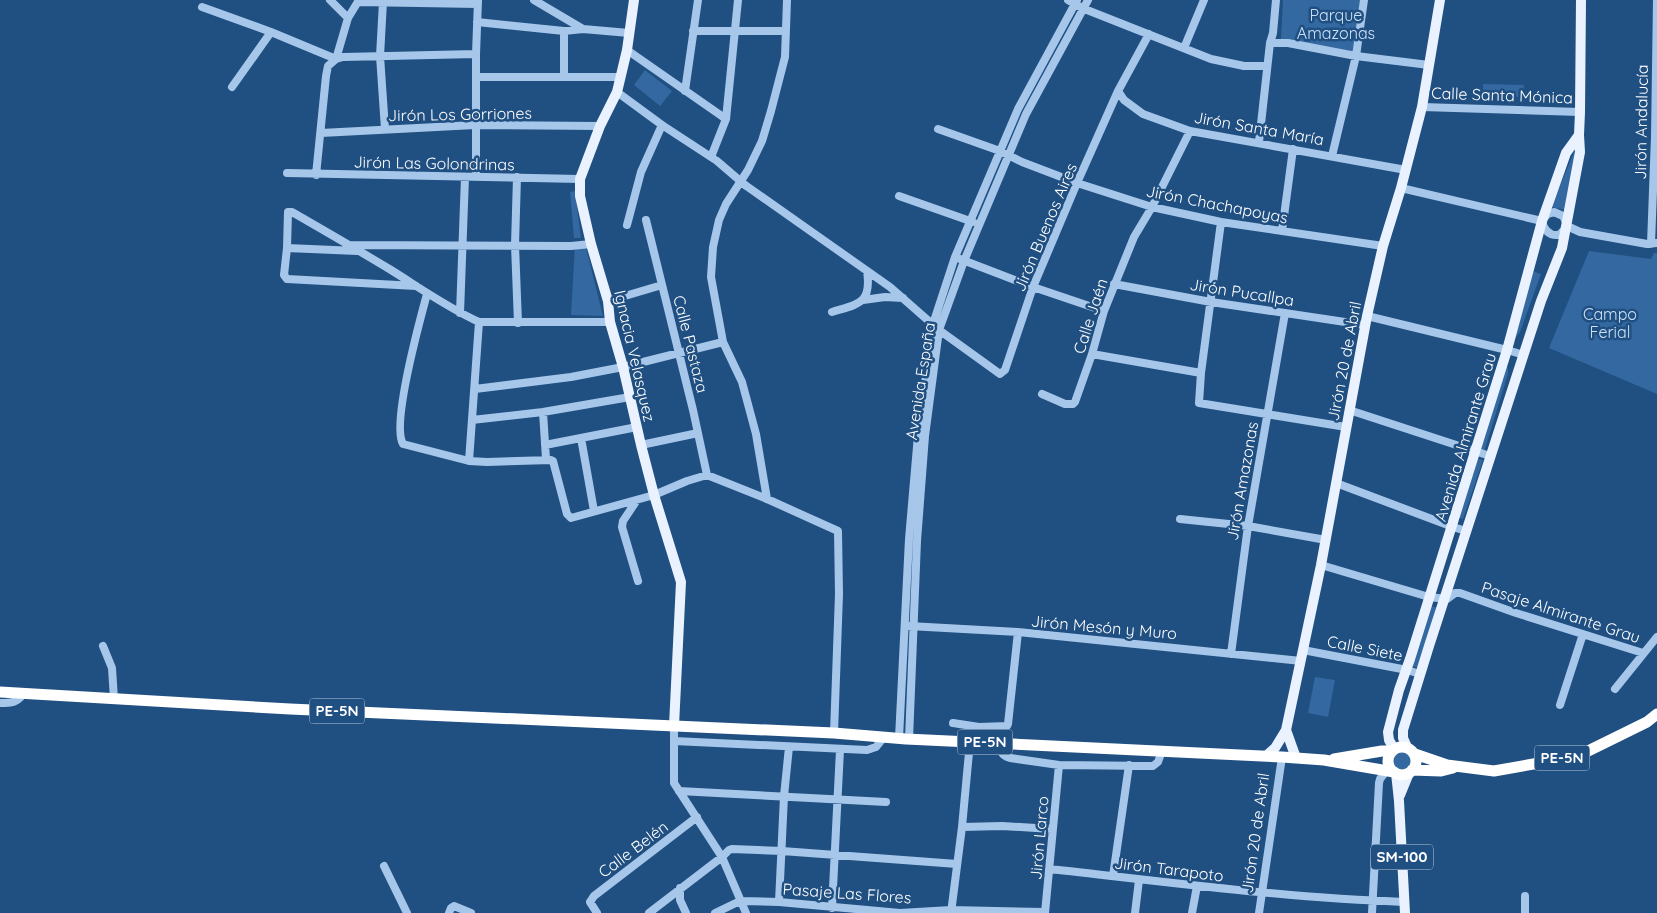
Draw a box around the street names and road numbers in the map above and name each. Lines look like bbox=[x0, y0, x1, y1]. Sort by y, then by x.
street label: Jirón Andalucía bbox=[1630, 64, 1652, 180]
street label: Calle Santa Mónica bbox=[1431, 83, 1573, 107]
street label: Jirón Los Gorriones bbox=[388, 103, 532, 125]
street label: Jirón Santa María bbox=[1192, 107, 1326, 149]
street label: Jirón Las Golondrinas bbox=[353, 152, 515, 174]
street label: Jirón Buenos Aires bbox=[1009, 160, 1081, 294]
street label: Jirón Chachapoyas bbox=[1144, 180, 1290, 228]
street label: Jirón Pucallpa bbox=[1188, 274, 1296, 310]
street label: Calle Jaén bbox=[1068, 276, 1112, 356]
street label: Ignacia Velasquez bbox=[610, 288, 660, 424]
street label: Calle Pastaza bbox=[669, 293, 713, 395]
street label: Jirón 20 de Abril bbox=[1323, 300, 1365, 422]
street label: Avenida España bbox=[901, 321, 939, 441]
street label: Avenida Almirante Grau bbox=[1430, 350, 1500, 524]
street label: Jirón Amazonas bbox=[1222, 420, 1262, 542]
street label: Pasaje Almirante Grau bbox=[1479, 577, 1643, 647]
street label: Jirón Mesón y Muro bbox=[1030, 611, 1178, 643]
street label: Calle Siete bbox=[1325, 631, 1405, 665]
road number: PE-5N bbox=[310, 698, 364, 724]
road number: PE-5N bbox=[958, 730, 1012, 754]
road number: PE-5N bbox=[1534, 746, 1590, 770]
street label: Jirón 20 de Abril bbox=[1237, 772, 1273, 894]
street label: Jirón Larco bbox=[1025, 795, 1053, 881]
street label: Calle Belén bbox=[594, 816, 672, 882]
road number: SM-100 bbox=[1371, 844, 1433, 870]
street label: Jirón Tarapoto bbox=[1113, 852, 1225, 886]
street label: Pasaje Las Flores bbox=[782, 879, 912, 907]

